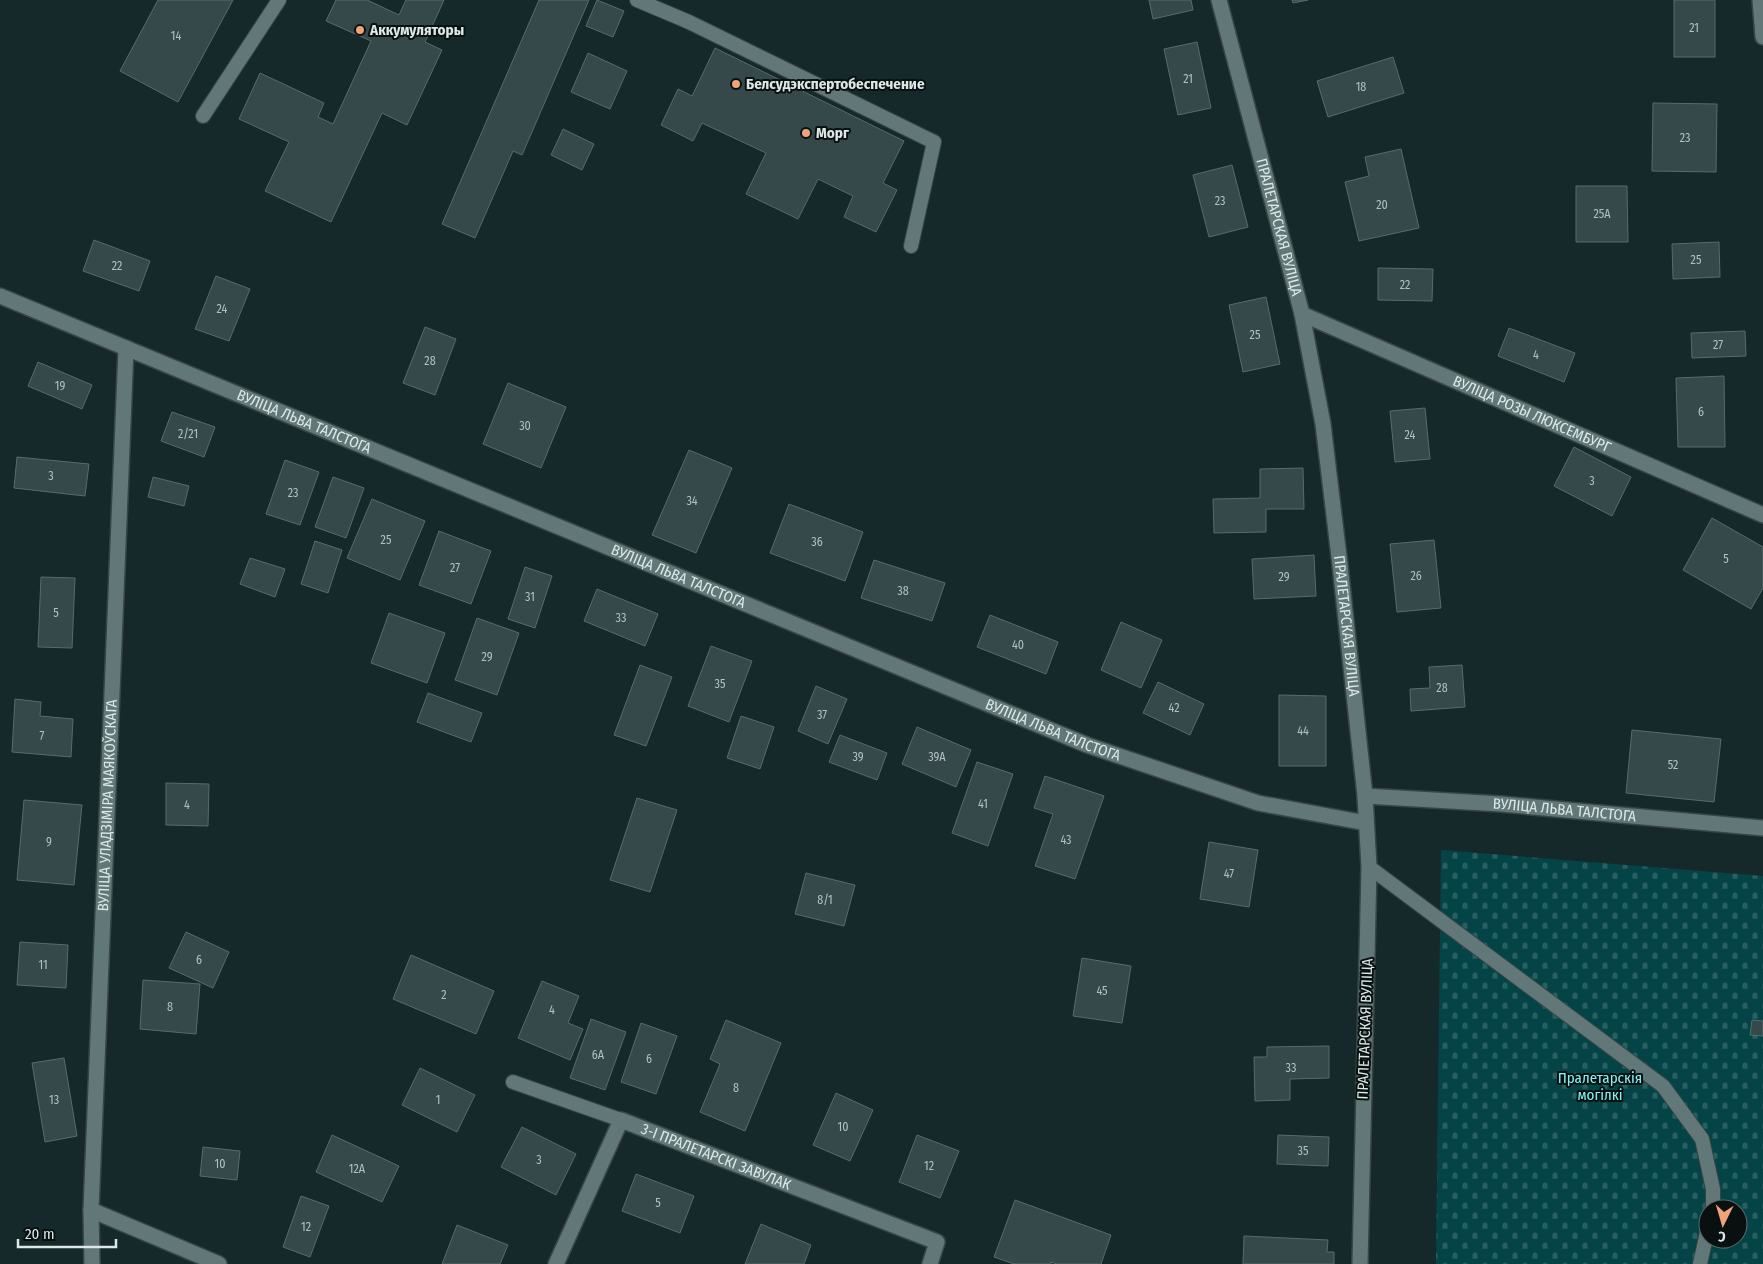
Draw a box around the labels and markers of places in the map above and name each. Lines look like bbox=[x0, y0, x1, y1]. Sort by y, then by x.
place label: Аккумуляторы bbox=[369, 21, 464, 39]
marker: Аккумуляторы bbox=[354, 24, 366, 36]
place label: Белсудэкспертобеспечение bbox=[746, 75, 925, 93]
marker: Белсудэкспертобеспечение bbox=[730, 78, 742, 90]
place label: Морг bbox=[816, 124, 849, 142]
marker: Морг bbox=[800, 127, 812, 139]

